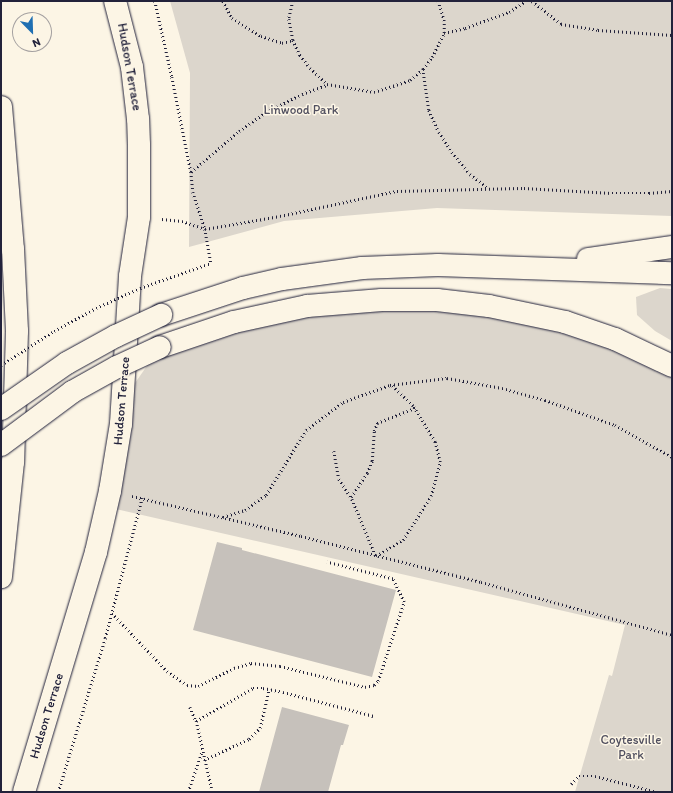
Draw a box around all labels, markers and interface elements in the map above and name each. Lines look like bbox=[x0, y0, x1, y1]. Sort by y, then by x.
north arrow bbox=[12, 12, 52, 52]
street label: Hudson Terrace bbox=[114, 23, 144, 111]
text: N bbox=[31, 35, 42, 50]
park label: Linwood Park bbox=[264, 102, 338, 118]
street label: Hudson Terrace bbox=[110, 357, 134, 445]
street label: Hudson Terrace bbox=[27, 672, 67, 760]
park label: Coytesville Park bbox=[601, 733, 661, 764]

